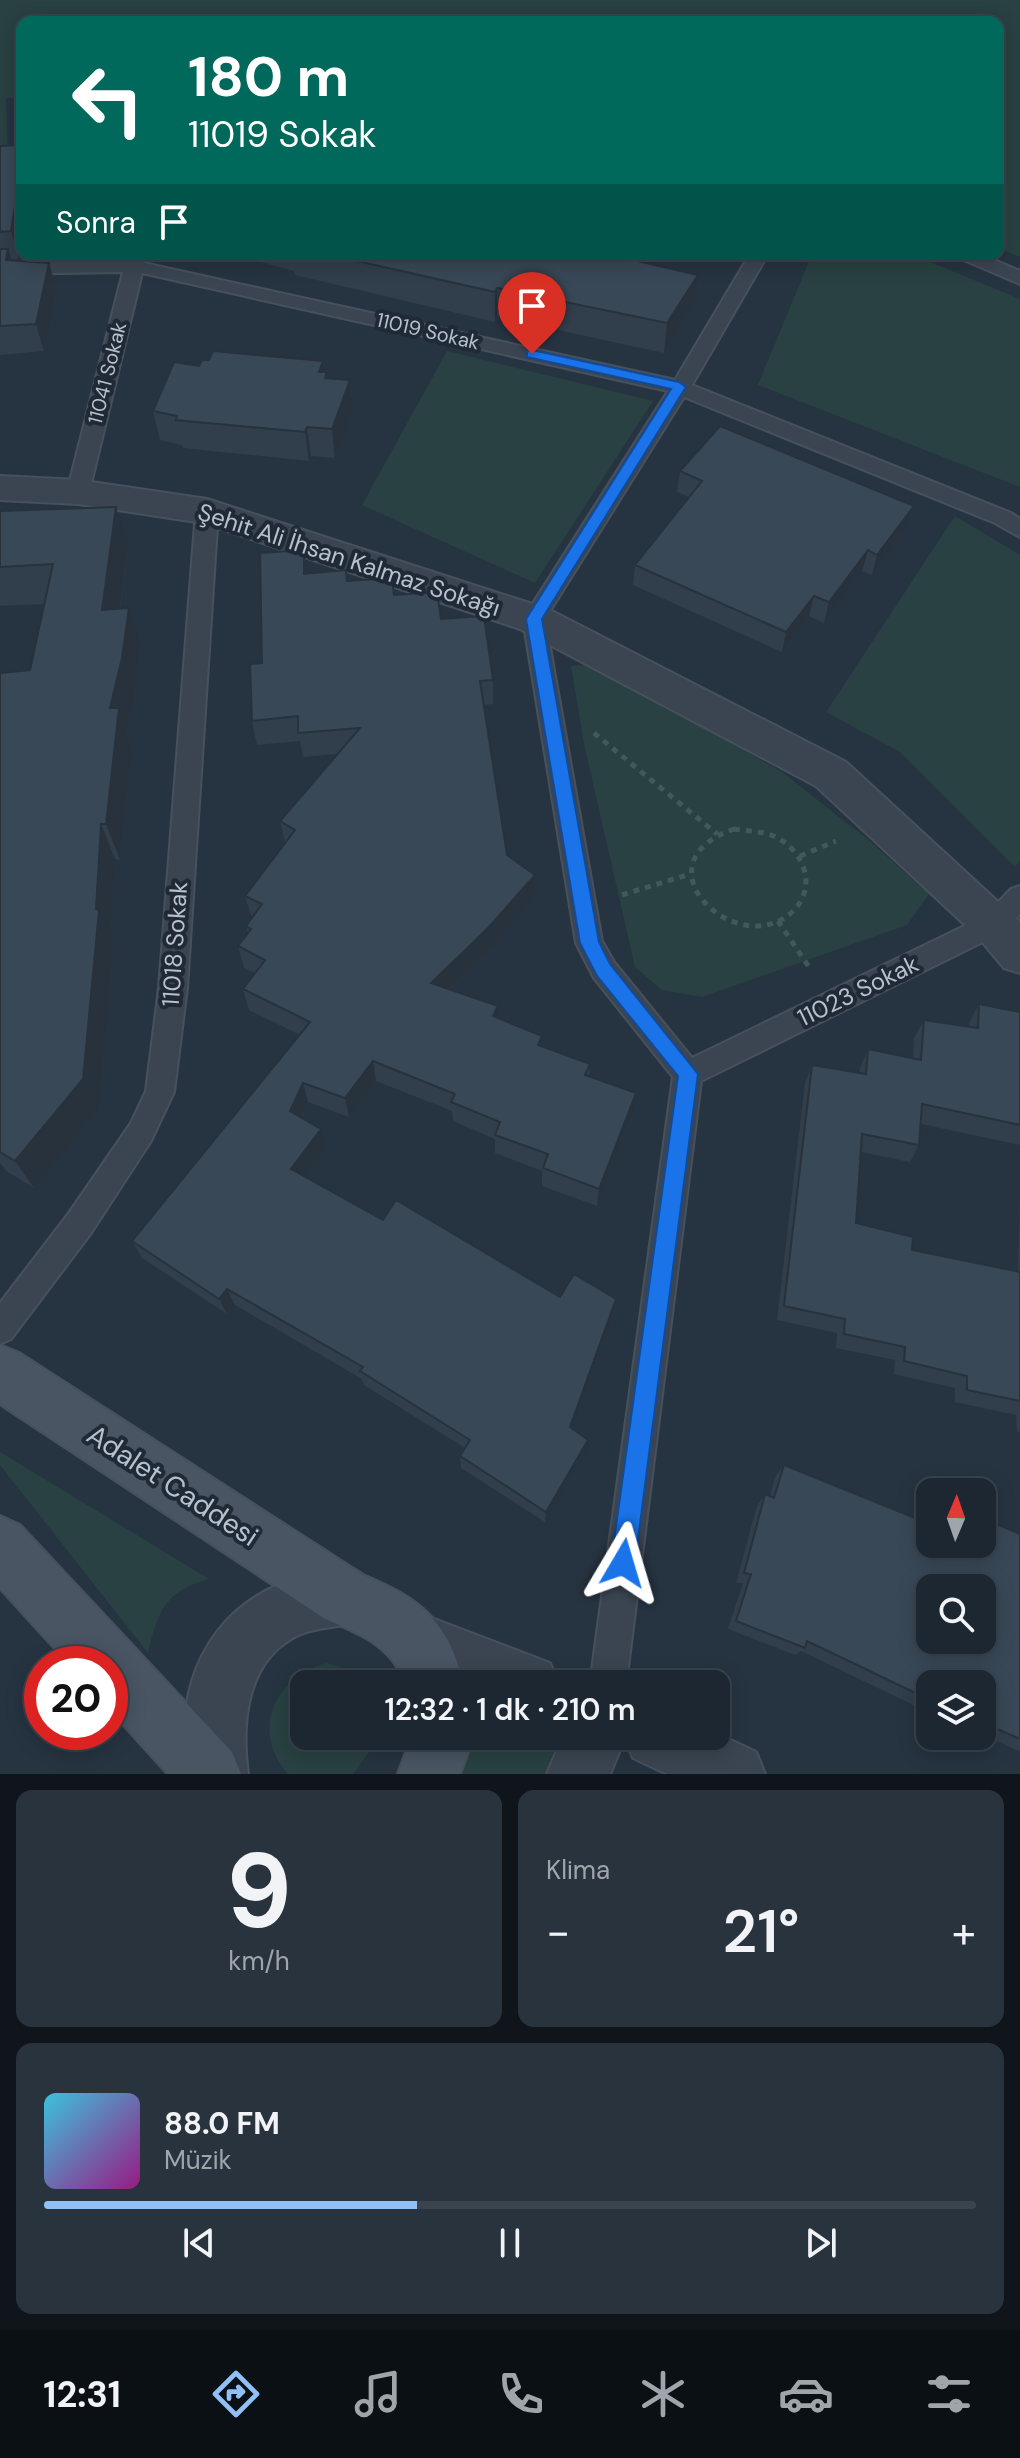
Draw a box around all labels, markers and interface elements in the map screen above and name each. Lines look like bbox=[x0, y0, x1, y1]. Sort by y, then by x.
text: 180 m bbox=[188, 40, 349, 113]
icon: left bbox=[56, 48, 160, 152]
text: 11019 Sokak bbox=[188, 111, 376, 158]
icon: arrive bbox=[152, 200, 196, 244]
text: Sonra bbox=[56, 203, 136, 242]
pin bbox=[498, 272, 566, 354]
icon: arrive bbox=[510, 284, 554, 328]
street label: 11019 Sokak bbox=[374, 307, 482, 355]
street label: 11041 Sokak bbox=[82, 319, 132, 427]
street label: Şehit Ali İhsan Kalmaz Sokağı bbox=[194, 496, 504, 623]
street label: 11018 Sokak bbox=[155, 880, 194, 1007]
street label: 11023 Sokak bbox=[792, 948, 923, 1033]
street label: Adalet Caddesi bbox=[80, 1416, 266, 1555]
north arrow bbox=[916, 1478, 996, 1558]
map controls bbox=[916, 1478, 996, 1750]
position arrow bbox=[581, 1521, 665, 1605]
button: search bbox=[916, 1574, 996, 1654]
speed limit sign: 20 bbox=[24, 1646, 128, 1750]
button: layers bbox=[916, 1670, 996, 1750]
text: 12:32 · 1 dk · 210 m bbox=[384, 1690, 636, 1729]
text: 9 bbox=[226, 1824, 292, 1959]
text: Klima bbox=[546, 1853, 610, 1887]
text: 21° bbox=[723, 1892, 799, 1971]
text: − bbox=[546, 1903, 570, 1961]
text: + bbox=[952, 1903, 976, 1961]
text: km/h bbox=[228, 1944, 290, 1978]
text: 88.0 FM bbox=[164, 2104, 280, 2143]
text: Müzik bbox=[164, 2143, 232, 2177]
icon: previous bbox=[177, 2221, 221, 2265]
icon: pause bbox=[488, 2221, 532, 2265]
icon: next bbox=[799, 2221, 843, 2265]
icon: directions bbox=[208, 2366, 264, 2422]
icon: music bbox=[350, 2366, 406, 2422]
icon: phone bbox=[493, 2366, 549, 2422]
icon: climate bbox=[635, 2366, 691, 2422]
icon: car bbox=[778, 2366, 834, 2422]
icon: filters bbox=[921, 2366, 977, 2422]
text: 12:31 bbox=[43, 2371, 121, 2418]

